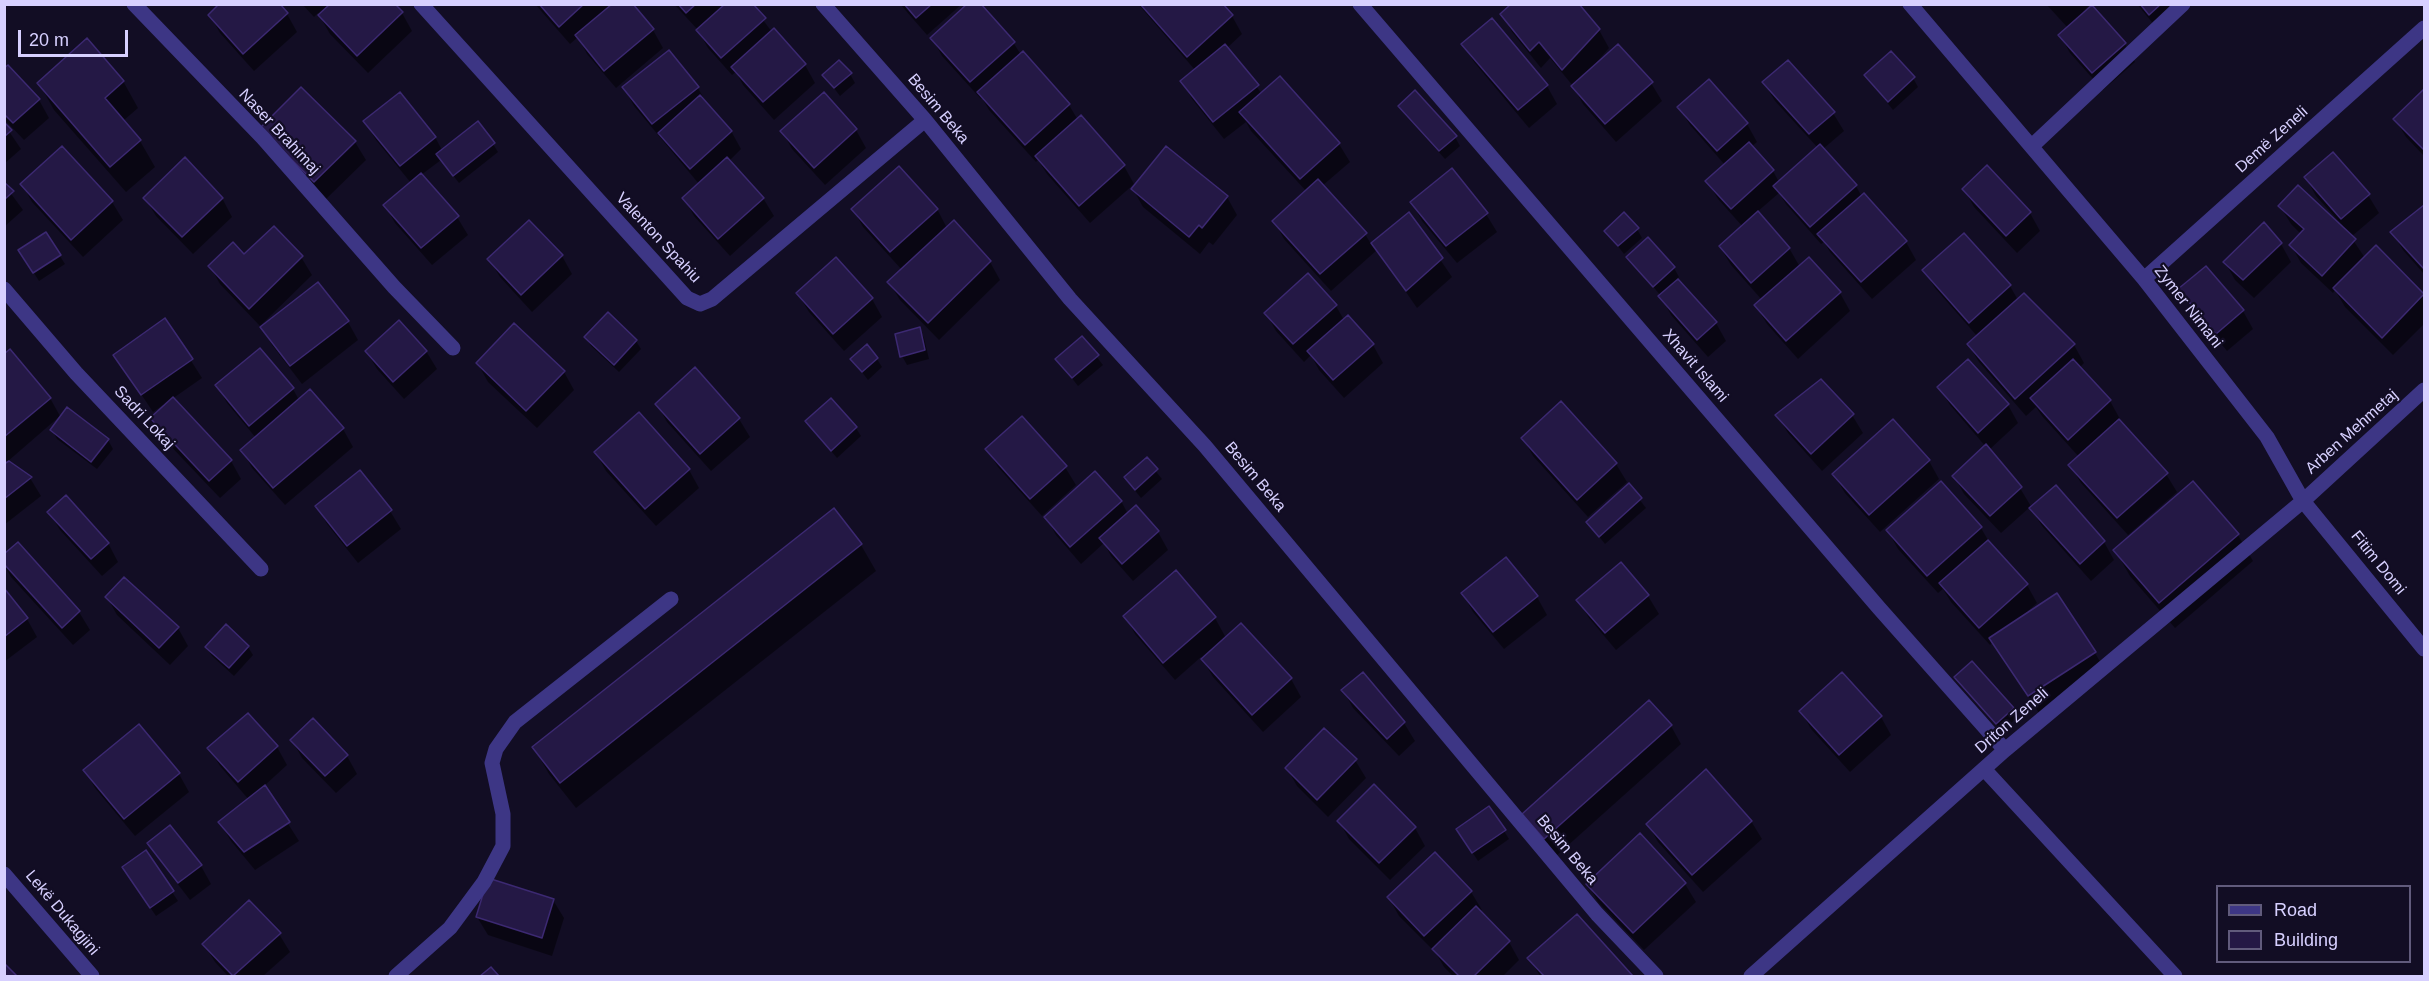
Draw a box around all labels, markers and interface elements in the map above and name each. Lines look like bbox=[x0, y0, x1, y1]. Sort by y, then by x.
scale bar bbox=[21, 18, 130, 56]
text: 20 m bbox=[29, 30, 69, 50]
street label: Besim Beka bbox=[903, 70, 973, 148]
street label: Naser Brahimaj bbox=[234, 85, 324, 179]
street label: Demë Zeneli bbox=[2232, 103, 2312, 177]
street label: Valenton Spahiu bbox=[611, 189, 705, 287]
street label: Zymer Nimani bbox=[2150, 262, 2226, 352]
street label: Xhavit Islami bbox=[1658, 325, 1732, 407]
street label: Sadri Lokaj bbox=[110, 382, 178, 454]
street label: Arben Mehmetaj bbox=[2302, 386, 2402, 478]
street label: Besim Beka bbox=[1220, 438, 1290, 516]
street label: Fitim Domi bbox=[2346, 527, 2410, 599]
street label: Driton Zeneli bbox=[1971, 684, 2053, 758]
street label: Besim Beka bbox=[1532, 811, 1602, 889]
street label: Lekë Dukagjini bbox=[21, 867, 103, 959]
legend bbox=[2216, 885, 2411, 963]
text: Road bbox=[2274, 900, 2317, 920]
text: Building bbox=[2274, 930, 2338, 950]

